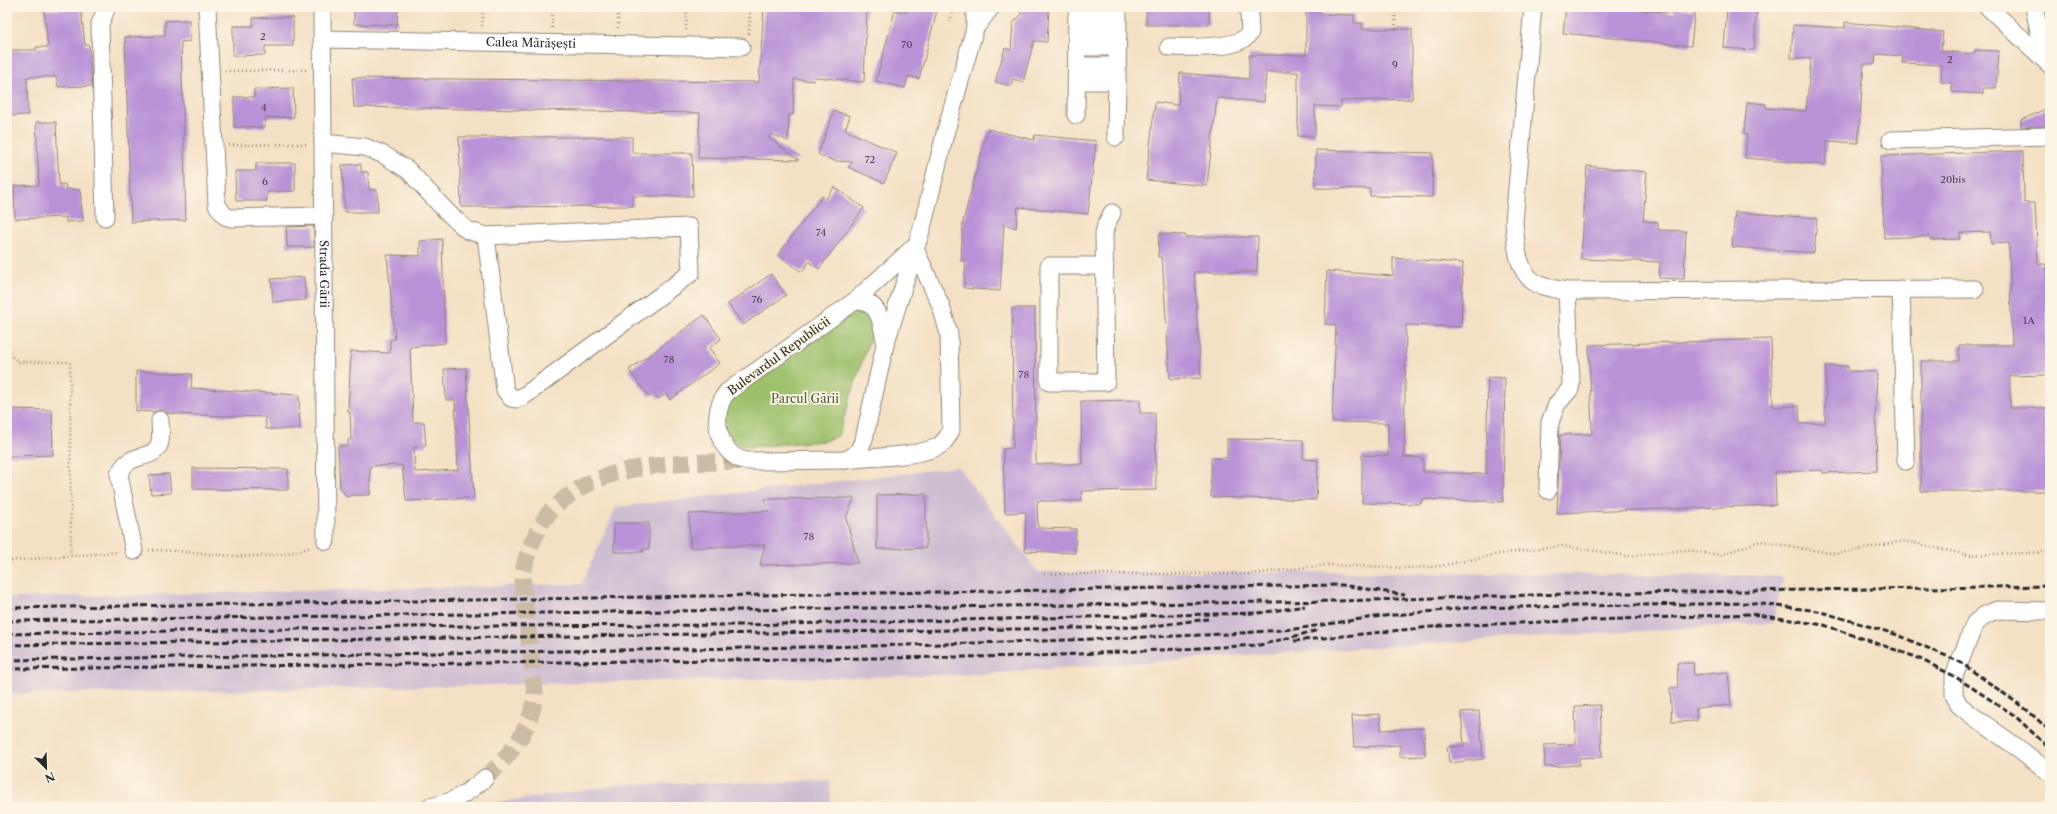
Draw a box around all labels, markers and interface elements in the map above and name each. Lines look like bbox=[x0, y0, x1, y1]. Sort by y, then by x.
house number: 2 bbox=[260, 30, 266, 43]
street label: Calea Mărășești bbox=[486, 34, 576, 52]
house number: 70 bbox=[901, 38, 913, 51]
house number: 2 bbox=[1947, 53, 1953, 66]
house number: 9 bbox=[1392, 58, 1398, 71]
house number: 4 bbox=[261, 101, 267, 114]
house number: 72 bbox=[865, 153, 876, 166]
house number: 20bis bbox=[1940, 173, 1966, 186]
house number: 6 bbox=[262, 175, 268, 188]
house number: 74 bbox=[816, 226, 826, 239]
street label: Strada Gării bbox=[317, 240, 332, 308]
house number: 76 bbox=[752, 293, 762, 306]
street label: Bulevardul Republicii bbox=[725, 313, 833, 398]
house number: 1A bbox=[2023, 314, 2036, 327]
house number: 78 bbox=[664, 353, 674, 366]
house number: 78 bbox=[1019, 368, 1029, 381]
park label: Parcul Gării bbox=[771, 391, 839, 406]
house number: 78 bbox=[804, 530, 814, 543]
north arrow bbox=[26, 748, 66, 788]
text: N bbox=[42, 769, 57, 786]

